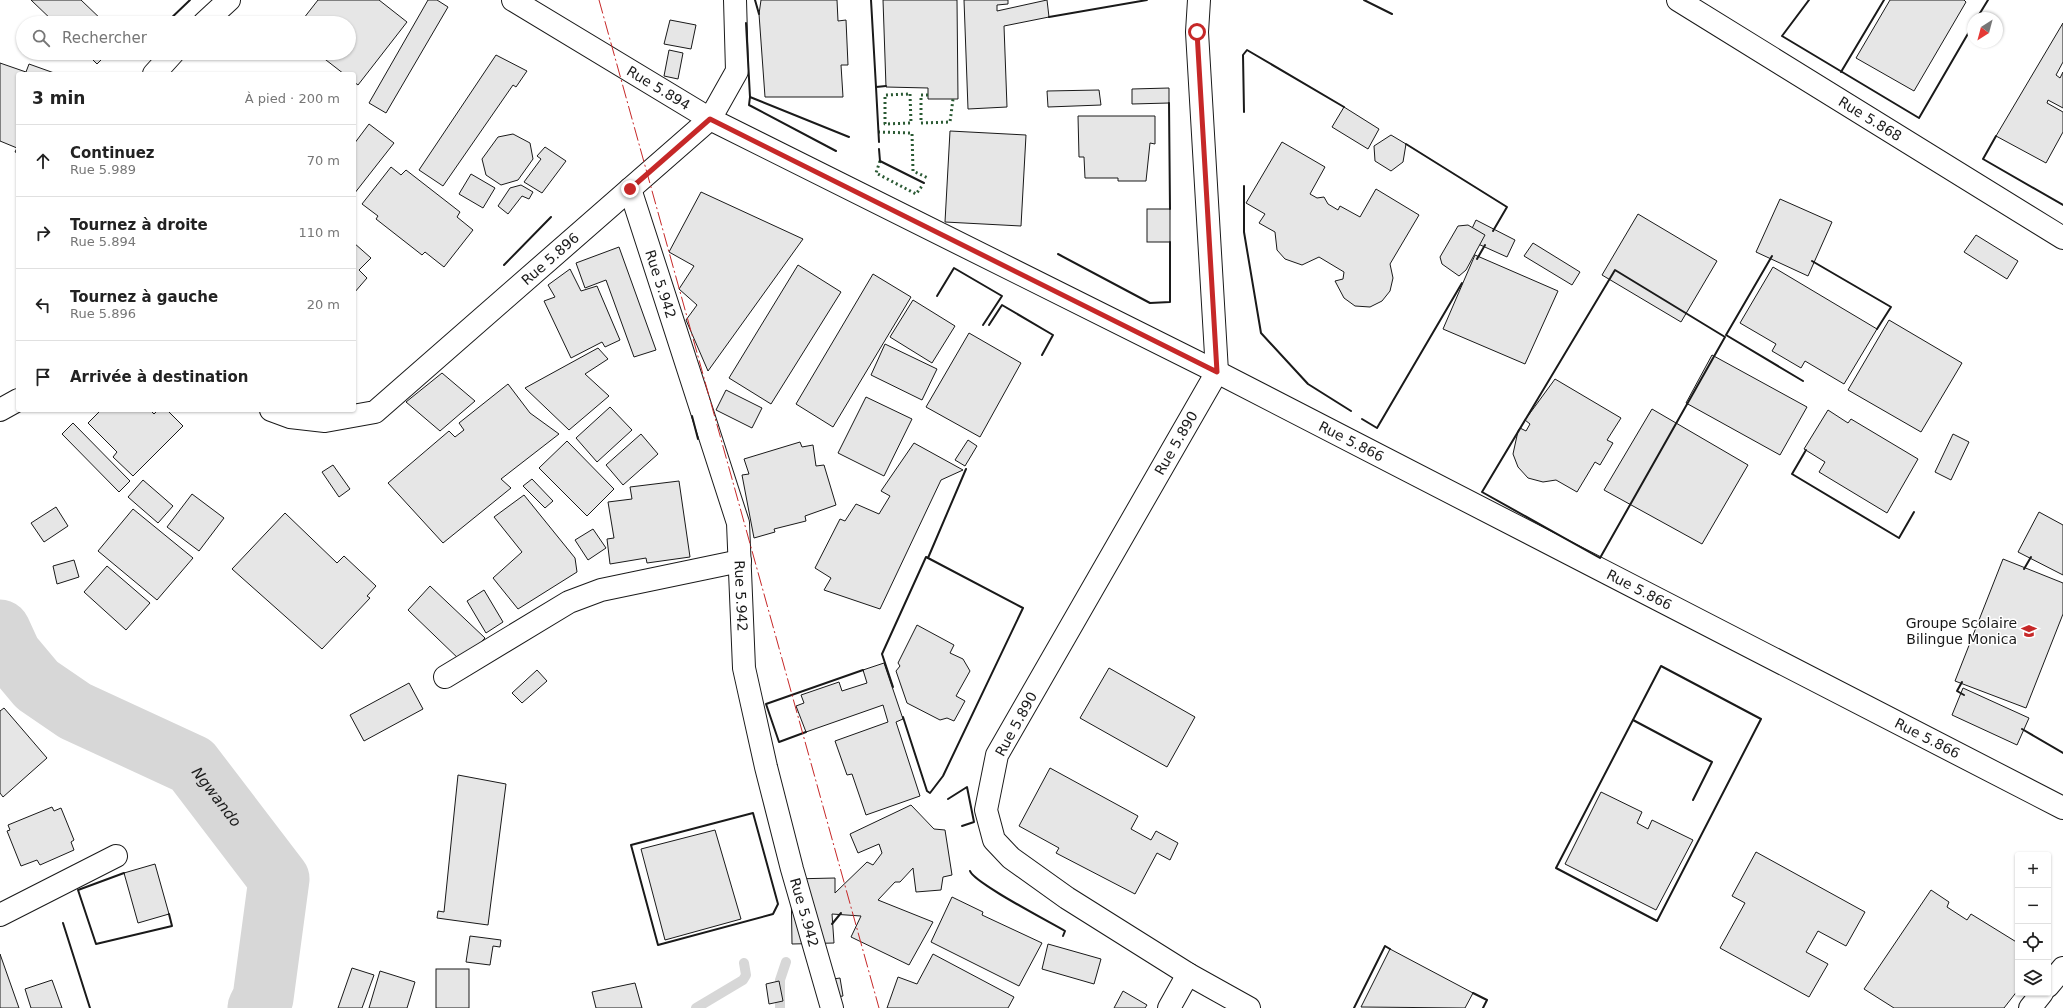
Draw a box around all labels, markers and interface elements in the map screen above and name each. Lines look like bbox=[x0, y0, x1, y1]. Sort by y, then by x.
north arrow bbox=[1967, 12, 2003, 48]
search box bbox=[16, 16, 356, 60]
route start bbox=[1188, 23, 1206, 41]
icon: search bbox=[30, 27, 52, 49]
text: Rechercher bbox=[62, 29, 147, 47]
street label: Rue 5.894 bbox=[624, 63, 693, 113]
text: 3 min bbox=[32, 88, 85, 108]
text: À pied · 200 m bbox=[245, 91, 340, 106]
street label: Rue 5.868 bbox=[1836, 93, 1905, 144]
text: Continuez bbox=[70, 144, 155, 162]
icon: ahead bbox=[32, 150, 54, 172]
text: 70 m bbox=[307, 153, 340, 168]
text: Rue 5.989 bbox=[70, 162, 136, 177]
route end bbox=[621, 180, 639, 198]
text: Tournez à droite bbox=[70, 216, 208, 234]
icon: right bbox=[32, 222, 54, 244]
text: 110 m bbox=[298, 225, 340, 240]
street label: Rue 5.896 bbox=[518, 229, 582, 288]
text: Rue 5.894 bbox=[70, 234, 136, 249]
street label: Rue 5.942 bbox=[642, 248, 679, 320]
text: Tournez à gauche bbox=[70, 288, 218, 306]
icon: left bbox=[32, 294, 54, 316]
text: 20 m bbox=[307, 297, 340, 312]
text: Rue 5.896 bbox=[70, 306, 136, 321]
icon: arrive bbox=[32, 366, 54, 388]
text: Arrivée à destination bbox=[70, 368, 248, 386]
street label: Rue 5.890 bbox=[1151, 408, 1201, 478]
street label: Rue 5.866 bbox=[1316, 418, 1387, 465]
street label: Rue 5.942 bbox=[732, 560, 750, 632]
street label: Rue 5.866 bbox=[1604, 566, 1675, 613]
place label: Groupe Scolaire Bilingue Monica bbox=[1906, 615, 2017, 647]
school or university icon: Groupe Scolaire Bilingue Monica bbox=[2020, 622, 2038, 640]
street label: Rue 5.890 bbox=[992, 689, 1040, 759]
street label: Rue 5.866 bbox=[1892, 715, 1963, 762]
water label: Ngwando bbox=[188, 764, 245, 830]
map controls bbox=[2015, 852, 2051, 996]
button: + bbox=[2015, 852, 2051, 888]
street label: Rue 5.942 bbox=[787, 876, 822, 949]
button: − bbox=[2015, 888, 2051, 924]
button: locate bbox=[2015, 924, 2051, 960]
button: layers bbox=[2015, 960, 2051, 996]

